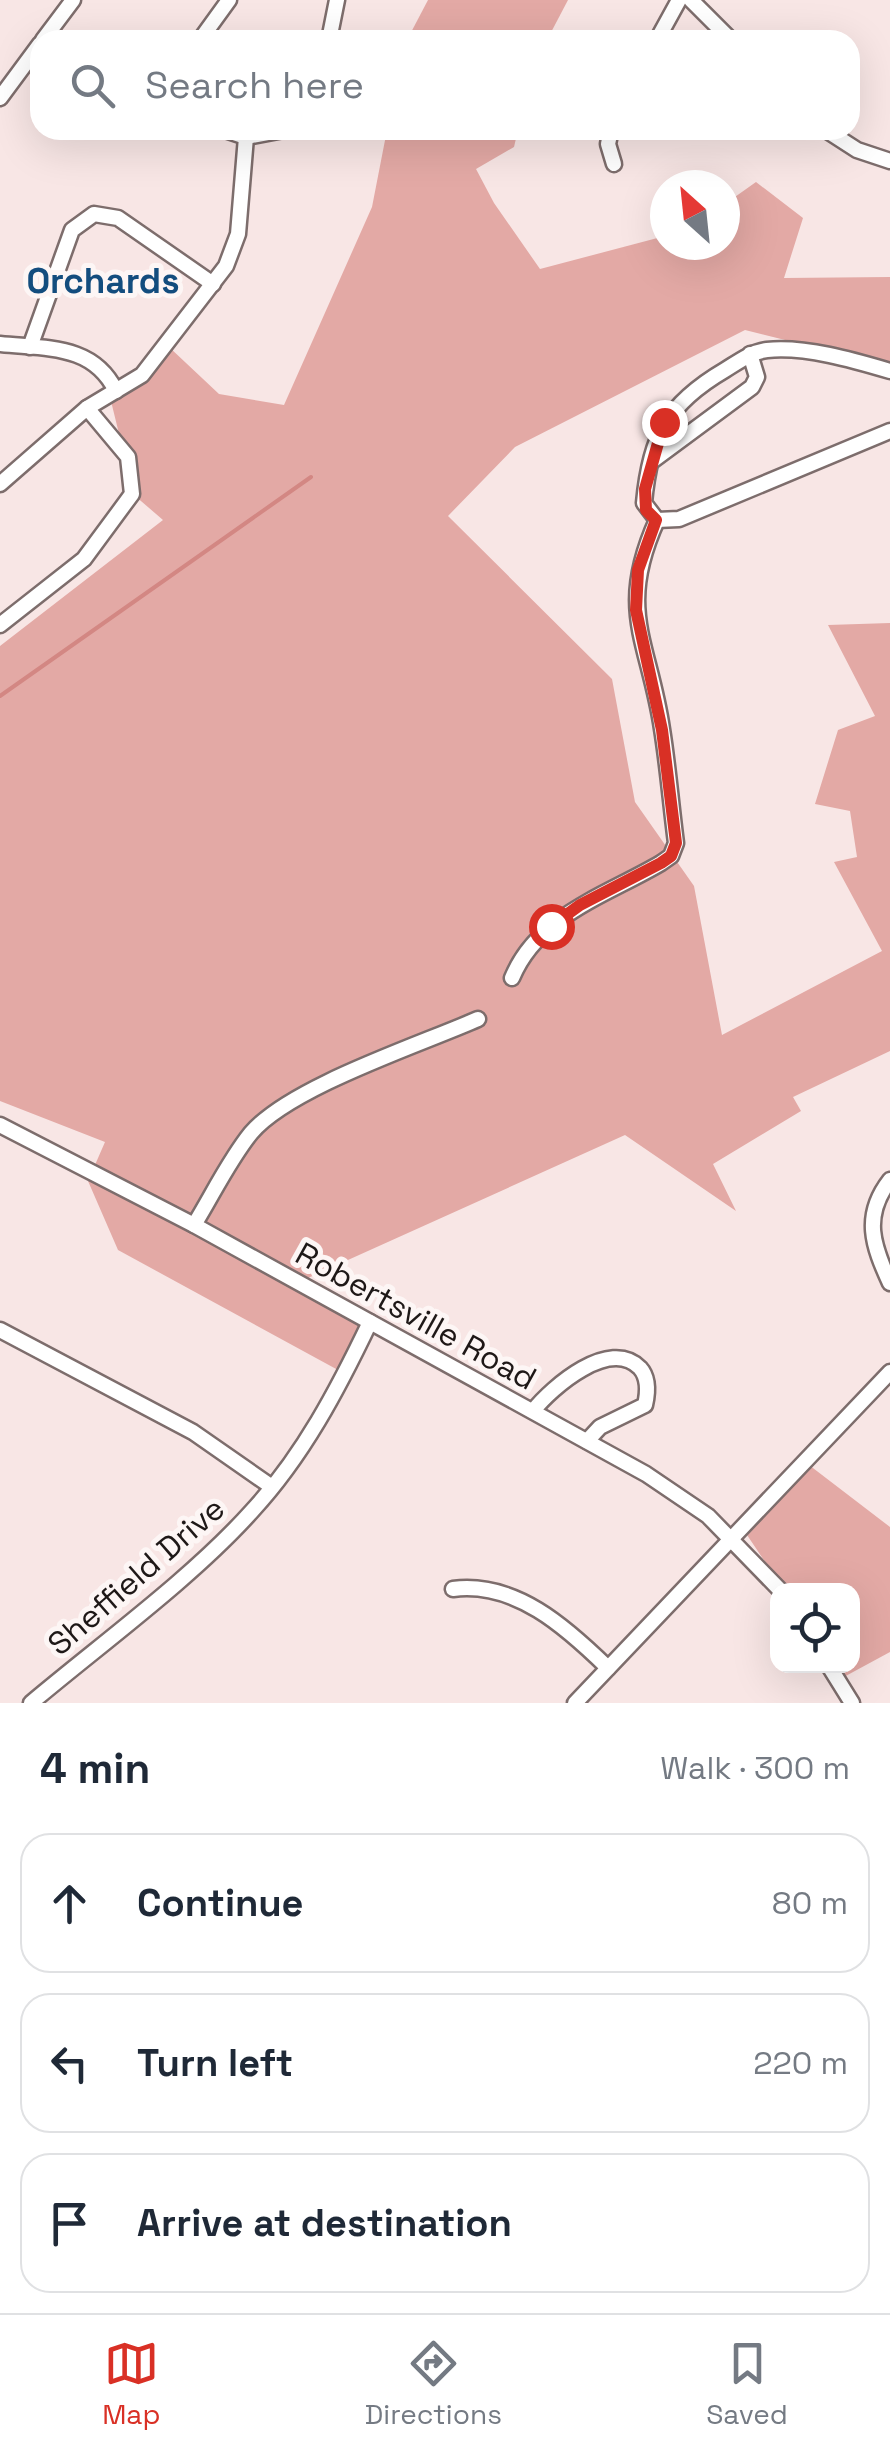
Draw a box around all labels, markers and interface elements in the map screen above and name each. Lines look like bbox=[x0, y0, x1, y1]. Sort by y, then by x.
search box bbox=[30, 30, 860, 140]
icon: search bbox=[65, 58, 120, 113]
text: Search here bbox=[145, 61, 364, 109]
north arrow bbox=[650, 170, 740, 260]
district label: Orchards bbox=[26, 259, 180, 303]
route end bbox=[642, 400, 688, 446]
route start bbox=[529, 904, 575, 950]
street label: Robertsville Road bbox=[289, 1233, 543, 1399]
street label: Sheffield Drive bbox=[39, 1488, 233, 1664]
map controls bbox=[770, 1583, 860, 1673]
button: locate bbox=[770, 1583, 860, 1673]
text: 4 min bbox=[40, 1742, 150, 1795]
text: Walk · 300 m bbox=[660, 1748, 850, 1788]
icon: ahead bbox=[42, 1876, 97, 1931]
text: Continue bbox=[137, 1879, 303, 1927]
text: 80 m bbox=[772, 1883, 848, 1923]
icon: left bbox=[42, 2036, 97, 2091]
text: Turn left bbox=[137, 2039, 293, 2087]
text: 220 m bbox=[753, 2043, 848, 2083]
icon: arrive bbox=[42, 2196, 97, 2251]
text: Arrive at destination bbox=[137, 2199, 512, 2247]
tab: Map bbox=[102, 2336, 160, 2432]
tab: Directions bbox=[365, 2336, 502, 2432]
tab: Saved bbox=[706, 2336, 788, 2432]

